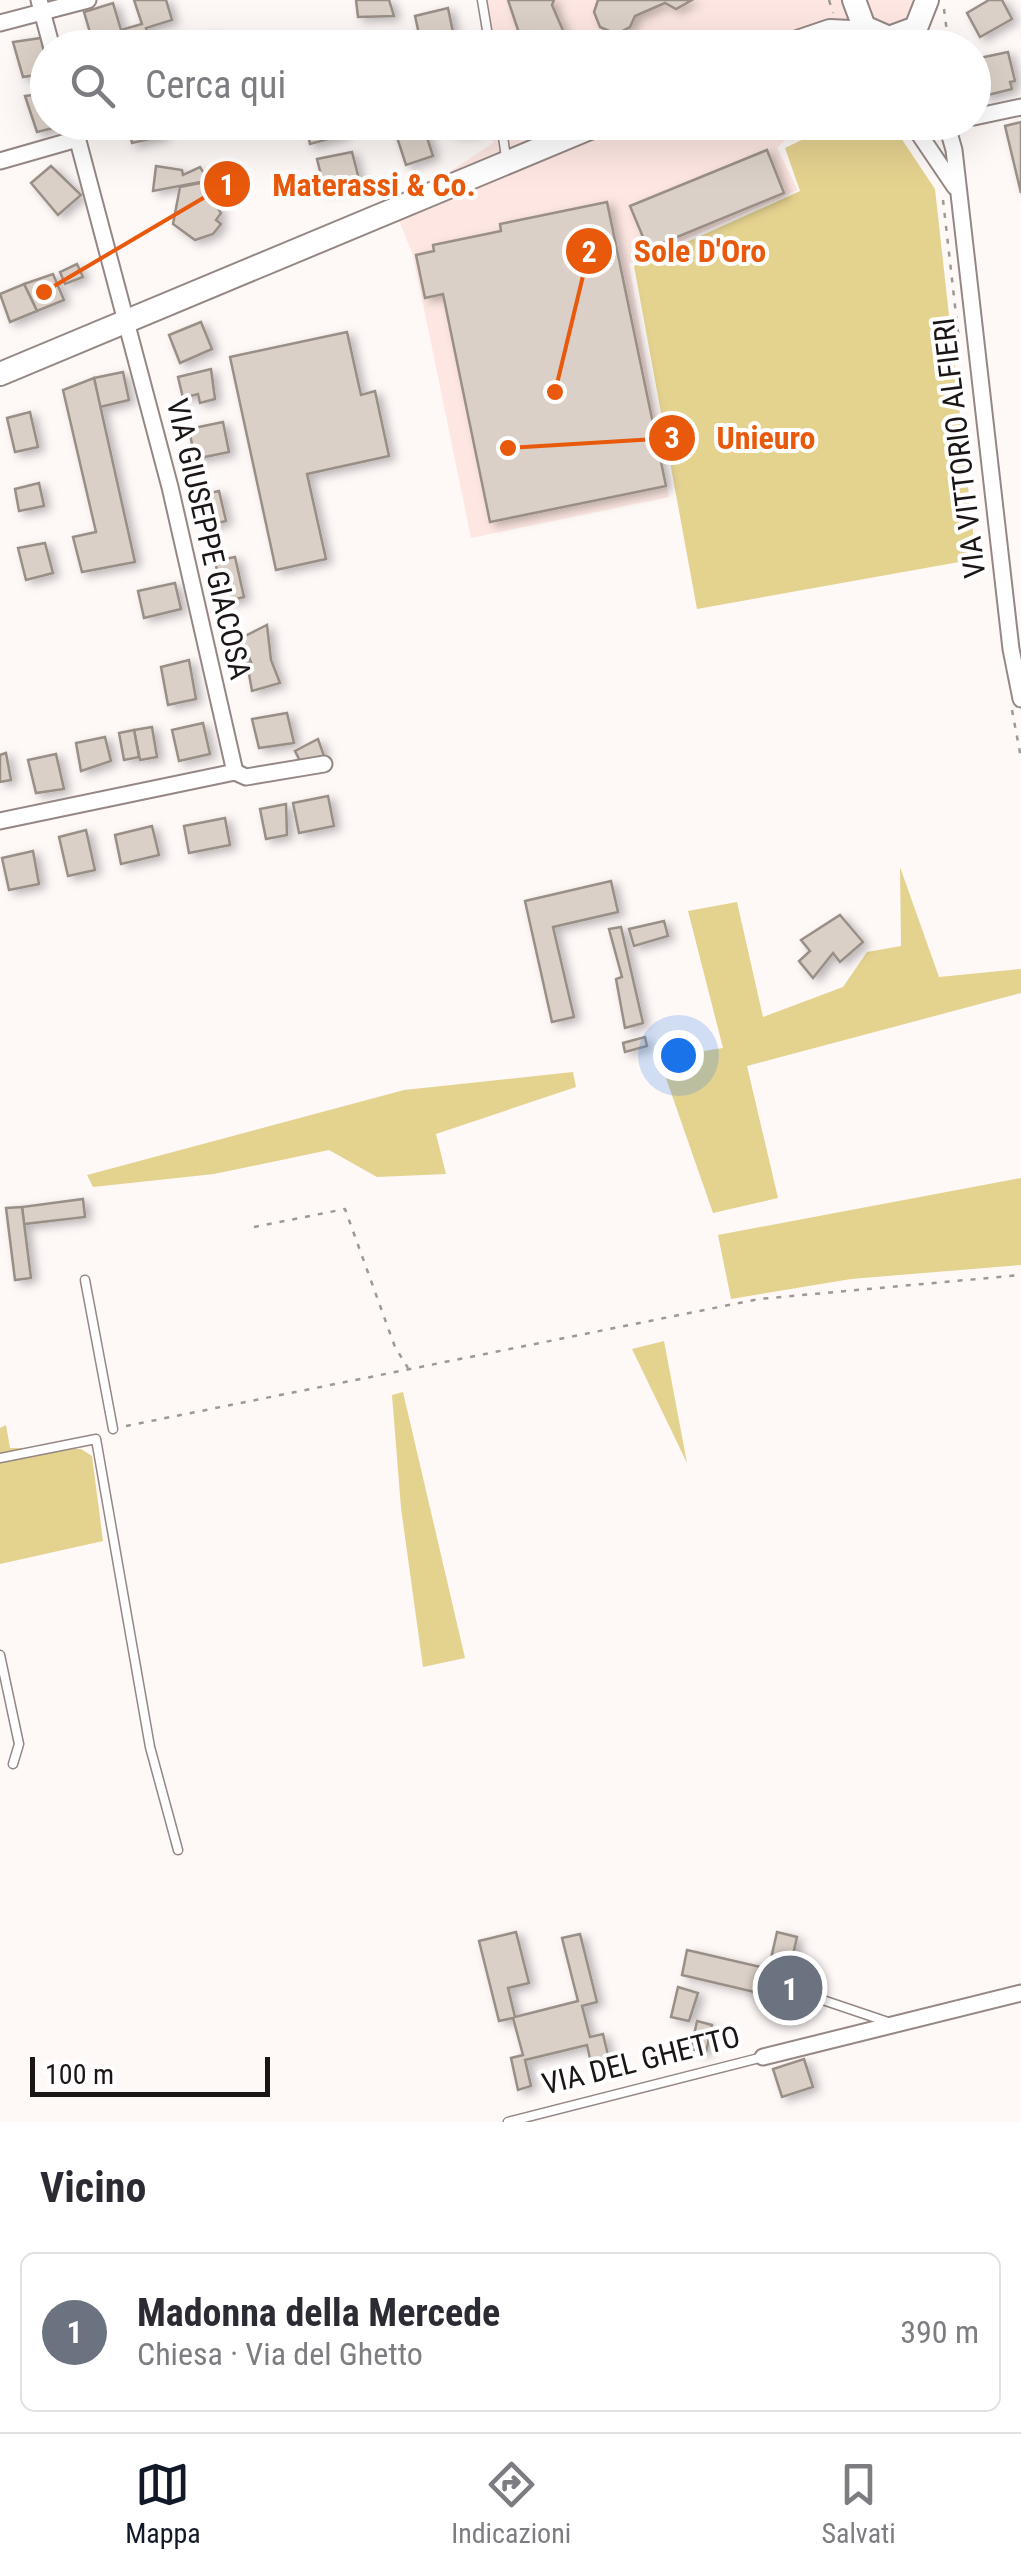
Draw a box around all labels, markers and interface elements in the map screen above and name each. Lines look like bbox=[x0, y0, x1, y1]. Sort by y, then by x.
search box bbox=[30, 30, 991, 140]
icon: search bbox=[65, 58, 120, 113]
text: Cerca qui bbox=[145, 63, 286, 107]
callout: Materassi & Co. bbox=[202, 153, 495, 215]
text: Materassi & Co. bbox=[272, 166, 476, 204]
text: 1 bbox=[219, 167, 235, 202]
callout: Sole D'Oro bbox=[564, 220, 786, 282]
text: Sole D'Oro bbox=[634, 232, 766, 270]
text: 2 bbox=[581, 234, 597, 269]
street label: VIA VITTORIO ALFIERI bbox=[926, 316, 992, 580]
street label: VIA GIUSEPPE GIACOSA bbox=[160, 395, 258, 683]
callout: Unieuro bbox=[647, 407, 836, 469]
text: Unieuro bbox=[716, 419, 816, 457]
text: 3 bbox=[664, 420, 680, 455]
your location bbox=[653, 1030, 704, 1081]
pin: 1 bbox=[758, 1950, 822, 2026]
street label: VIA DEL GHETTO bbox=[538, 2019, 744, 2101]
scale bar bbox=[30, 2052, 270, 2096]
text: 100 m bbox=[45, 2058, 114, 2091]
text: Vicino bbox=[40, 2163, 146, 2212]
text: Madonna della Mercede bbox=[137, 2291, 500, 2335]
text: 1 bbox=[66, 2313, 83, 2351]
text: 390 m bbox=[900, 2313, 979, 2351]
text: Chiesa · Via del Ghetto bbox=[137, 2335, 423, 2373]
tab: Mappa bbox=[125, 2457, 201, 2550]
tab: Indicazioni bbox=[451, 2457, 571, 2550]
tab: Salvati bbox=[822, 2457, 896, 2550]

